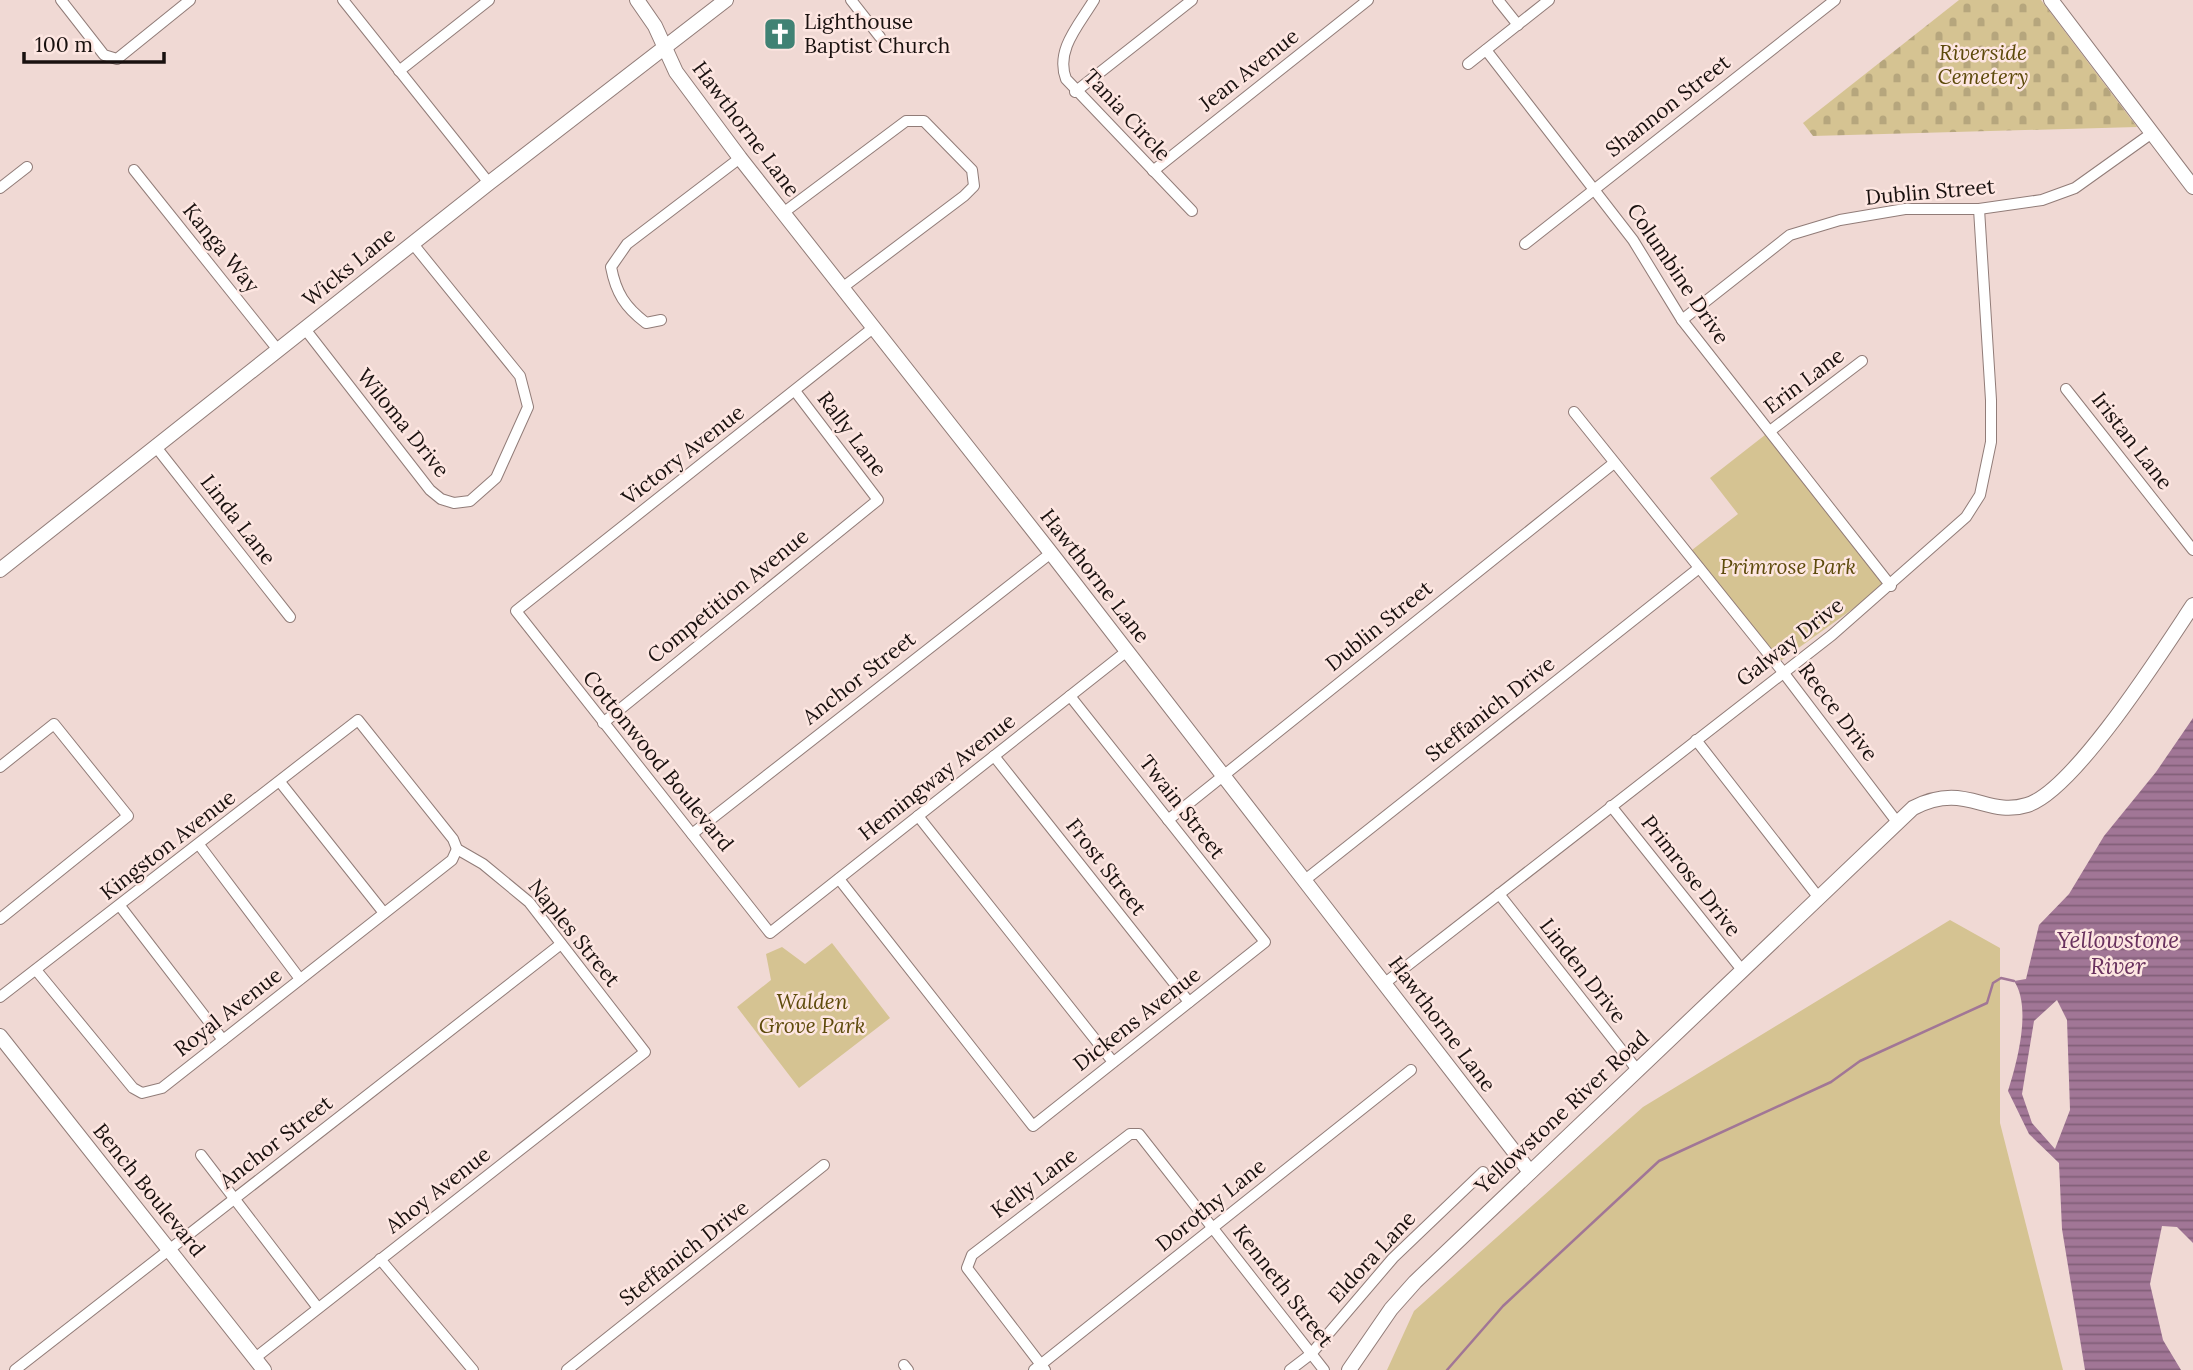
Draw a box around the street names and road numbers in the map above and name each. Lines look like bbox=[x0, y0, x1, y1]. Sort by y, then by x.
street label: Jean Avenue bbox=[1193, 22, 1304, 118]
street label: Shannon Street bbox=[1600, 48, 1736, 163]
street label: Hawthorne Lane bbox=[687, 56, 806, 202]
street label: Tania Circle bbox=[1078, 63, 1177, 166]
street label: Dublin Street bbox=[1864, 172, 1997, 211]
street label: Kanga Way bbox=[177, 197, 266, 298]
street label: Columbine Drive bbox=[1621, 198, 1736, 349]
street label: Wicks Lane bbox=[297, 221, 401, 312]
street label: Erin Lane bbox=[1758, 342, 1849, 420]
street label: Wiloma Drive bbox=[351, 363, 455, 483]
street label: Rally Lane bbox=[812, 386, 893, 482]
street label: Iristan Lane bbox=[2086, 387, 2179, 495]
street label: Victory Avenue bbox=[615, 398, 749, 511]
street label: Linda Lane bbox=[195, 469, 282, 570]
street label: Hawthorne Lane bbox=[1035, 503, 1156, 648]
street label: Competition Avenue bbox=[642, 522, 814, 669]
street label: Dublin Street bbox=[1320, 574, 1438, 677]
street label: Galway Drive bbox=[1731, 591, 1849, 692]
street label: Anchor Street bbox=[796, 625, 921, 731]
street label: Steffanich Drive bbox=[1420, 650, 1560, 768]
street label: Reece Drive bbox=[1793, 657, 1884, 766]
street label: Cottonwood Boulevard bbox=[577, 665, 740, 857]
street label: Hemingway Avenue bbox=[853, 707, 1021, 846]
street label: Twain Street bbox=[1133, 749, 1232, 865]
street label: Kingston Avenue bbox=[95, 783, 241, 906]
street label: Primrose Drive bbox=[1636, 810, 1747, 942]
street label: Frost Street bbox=[1060, 813, 1153, 921]
street label: Naples Street bbox=[523, 873, 627, 993]
street label: Linden Drive bbox=[1534, 913, 1633, 1028]
street label: Hawthorne Lane bbox=[1383, 951, 1502, 1097]
street label: Dickens Avenue bbox=[1068, 960, 1206, 1077]
street label: Royal Avenue bbox=[168, 961, 287, 1062]
street label: Yellowstone River Road bbox=[1468, 1024, 1654, 1200]
street label: Anchor Street bbox=[213, 1089, 338, 1195]
street label: Bench Boulevard bbox=[87, 1117, 212, 1262]
street label: Ahoy Avenue bbox=[379, 1140, 496, 1240]
street label: Kelly Lane bbox=[985, 1141, 1082, 1224]
street label: Dorothy Lane bbox=[1150, 1152, 1271, 1257]
street label: Steffanich Drive bbox=[614, 1194, 754, 1312]
street label: Eldora Lane bbox=[1322, 1205, 1421, 1308]
street label: Kenneth Street bbox=[1227, 1219, 1340, 1353]

